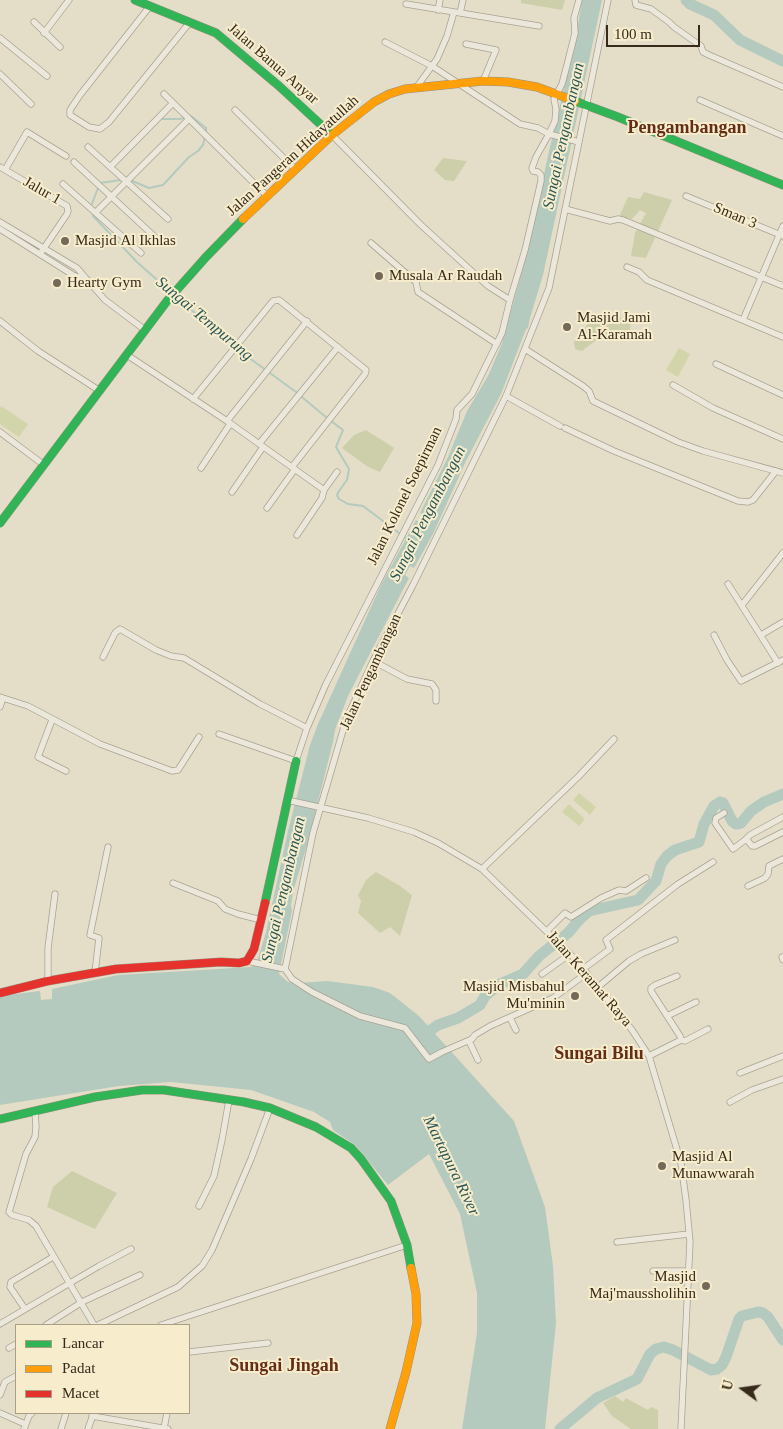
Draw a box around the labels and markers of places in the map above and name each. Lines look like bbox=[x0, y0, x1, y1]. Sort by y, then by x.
place label: Masjid Al Ikhlas bbox=[75, 232, 176, 250]
marker: Masjid Al Ikhlas bbox=[59, 235, 71, 247]
place label: Musala Ar Raudah bbox=[389, 267, 502, 285]
marker: Musala Ar Raudah bbox=[373, 270, 385, 282]
place label: Hearty Gym bbox=[67, 274, 142, 292]
marker: Hearty Gym bbox=[51, 277, 63, 289]
place label: Masjid Jami Al-Karamah bbox=[577, 309, 652, 344]
marker: Masjid Jami Al-Karamah bbox=[561, 321, 573, 333]
place label: Masjid Misbahul Mu'minin bbox=[463, 978, 565, 1013]
marker: Masjid Misbahul Mu'minin bbox=[569, 990, 581, 1002]
place label: Masjid Al Munawwarah bbox=[672, 1148, 754, 1183]
marker: Masjid Al Munawwarah bbox=[656, 1160, 668, 1172]
place label: Masjid Maj'maussholihin bbox=[589, 1268, 696, 1303]
marker: Masjid Maj'maussholihin bbox=[700, 1280, 712, 1292]

